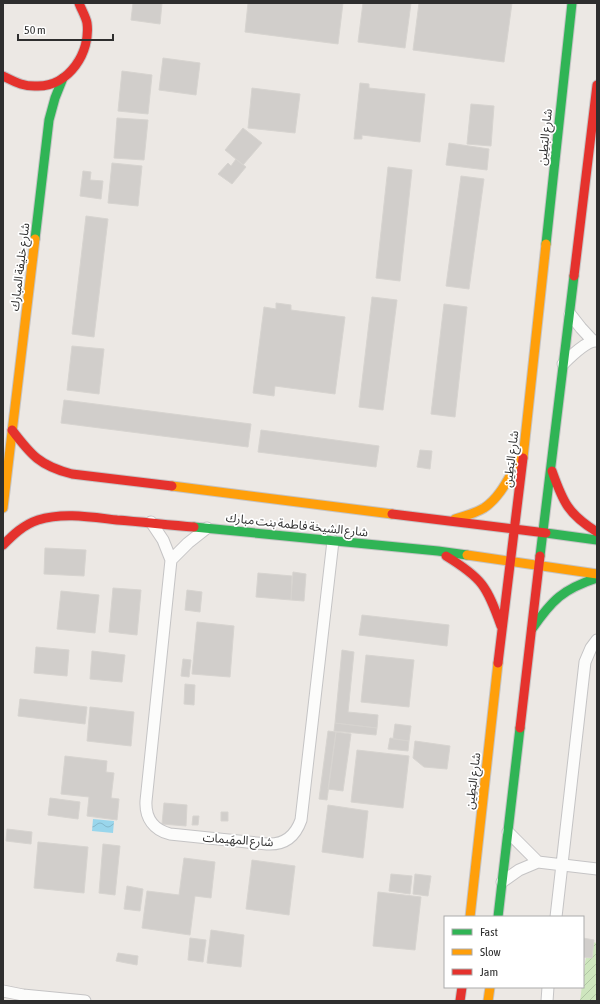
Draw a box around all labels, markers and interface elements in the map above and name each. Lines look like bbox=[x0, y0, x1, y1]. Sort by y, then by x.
scale bar bbox=[18, 16, 113, 42]
text: 50 m bbox=[24, 23, 46, 37]
street label: شارع البَطِين bbox=[535, 108, 557, 166]
street label: شارع خليفة المبارك bbox=[8, 222, 34, 312]
street label: شارع البَطِين bbox=[501, 430, 523, 488]
street label: شارع الشيخة فاطمة بنت مبارك bbox=[225, 511, 369, 541]
street label: شارع البَطِين bbox=[463, 752, 485, 810]
street label: شارع المهَيمات bbox=[202, 831, 274, 851]
legend bbox=[444, 916, 584, 988]
text: Fast bbox=[480, 925, 498, 939]
text: Slow bbox=[480, 945, 501, 959]
text: Jam bbox=[480, 965, 498, 979]

